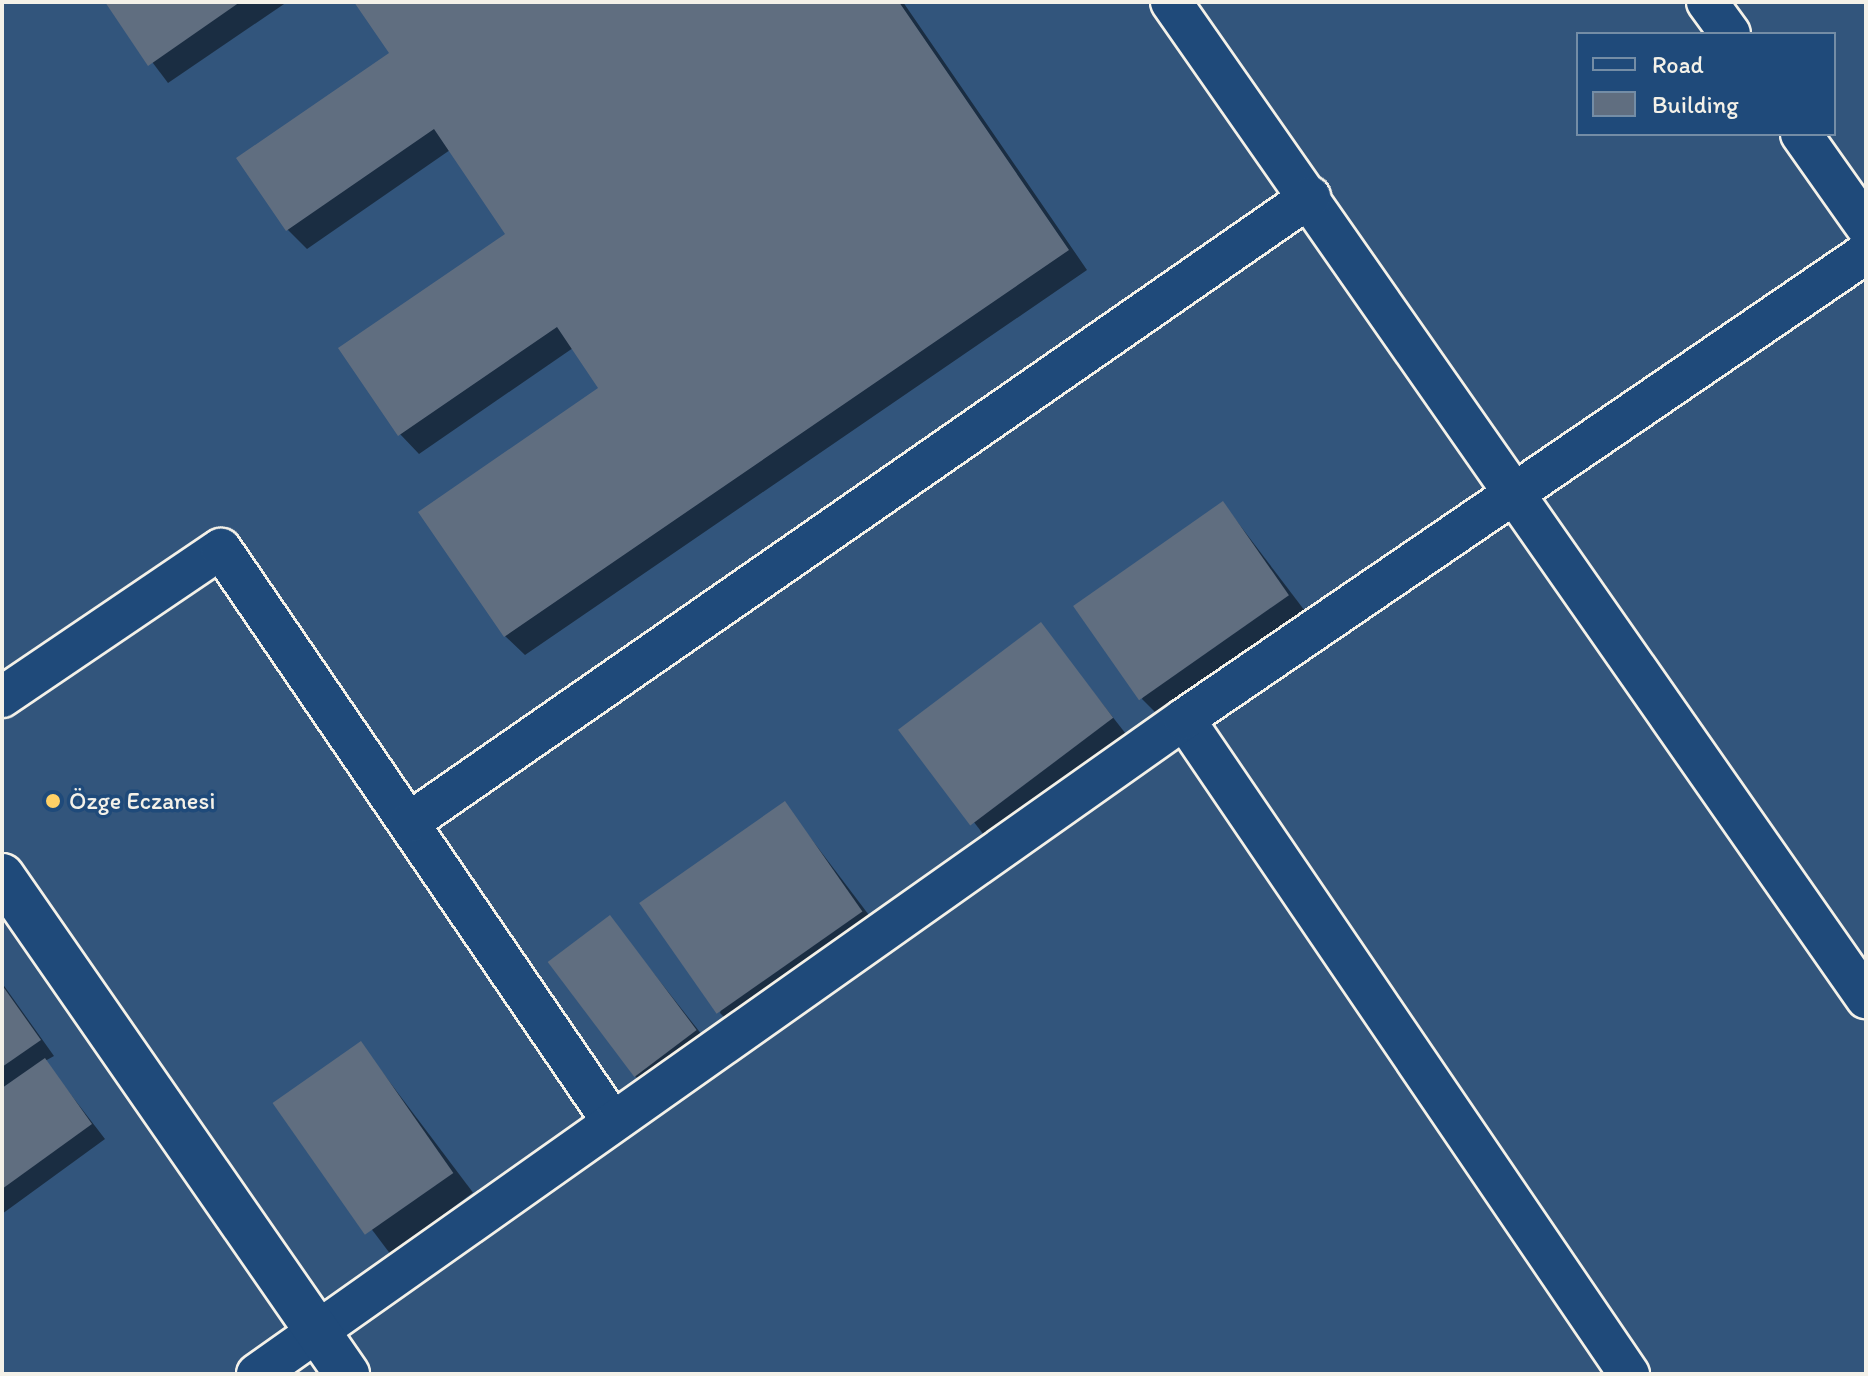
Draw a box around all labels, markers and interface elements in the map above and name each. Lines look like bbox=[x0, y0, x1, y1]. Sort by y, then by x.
legend bbox=[1576, 32, 1836, 136]
text: Road bbox=[1652, 50, 1704, 79]
text: Building bbox=[1652, 90, 1739, 119]
place label: Özge Eczanesi bbox=[69, 787, 216, 815]
marker: Özge Eczanesi bbox=[44, 792, 62, 810]

